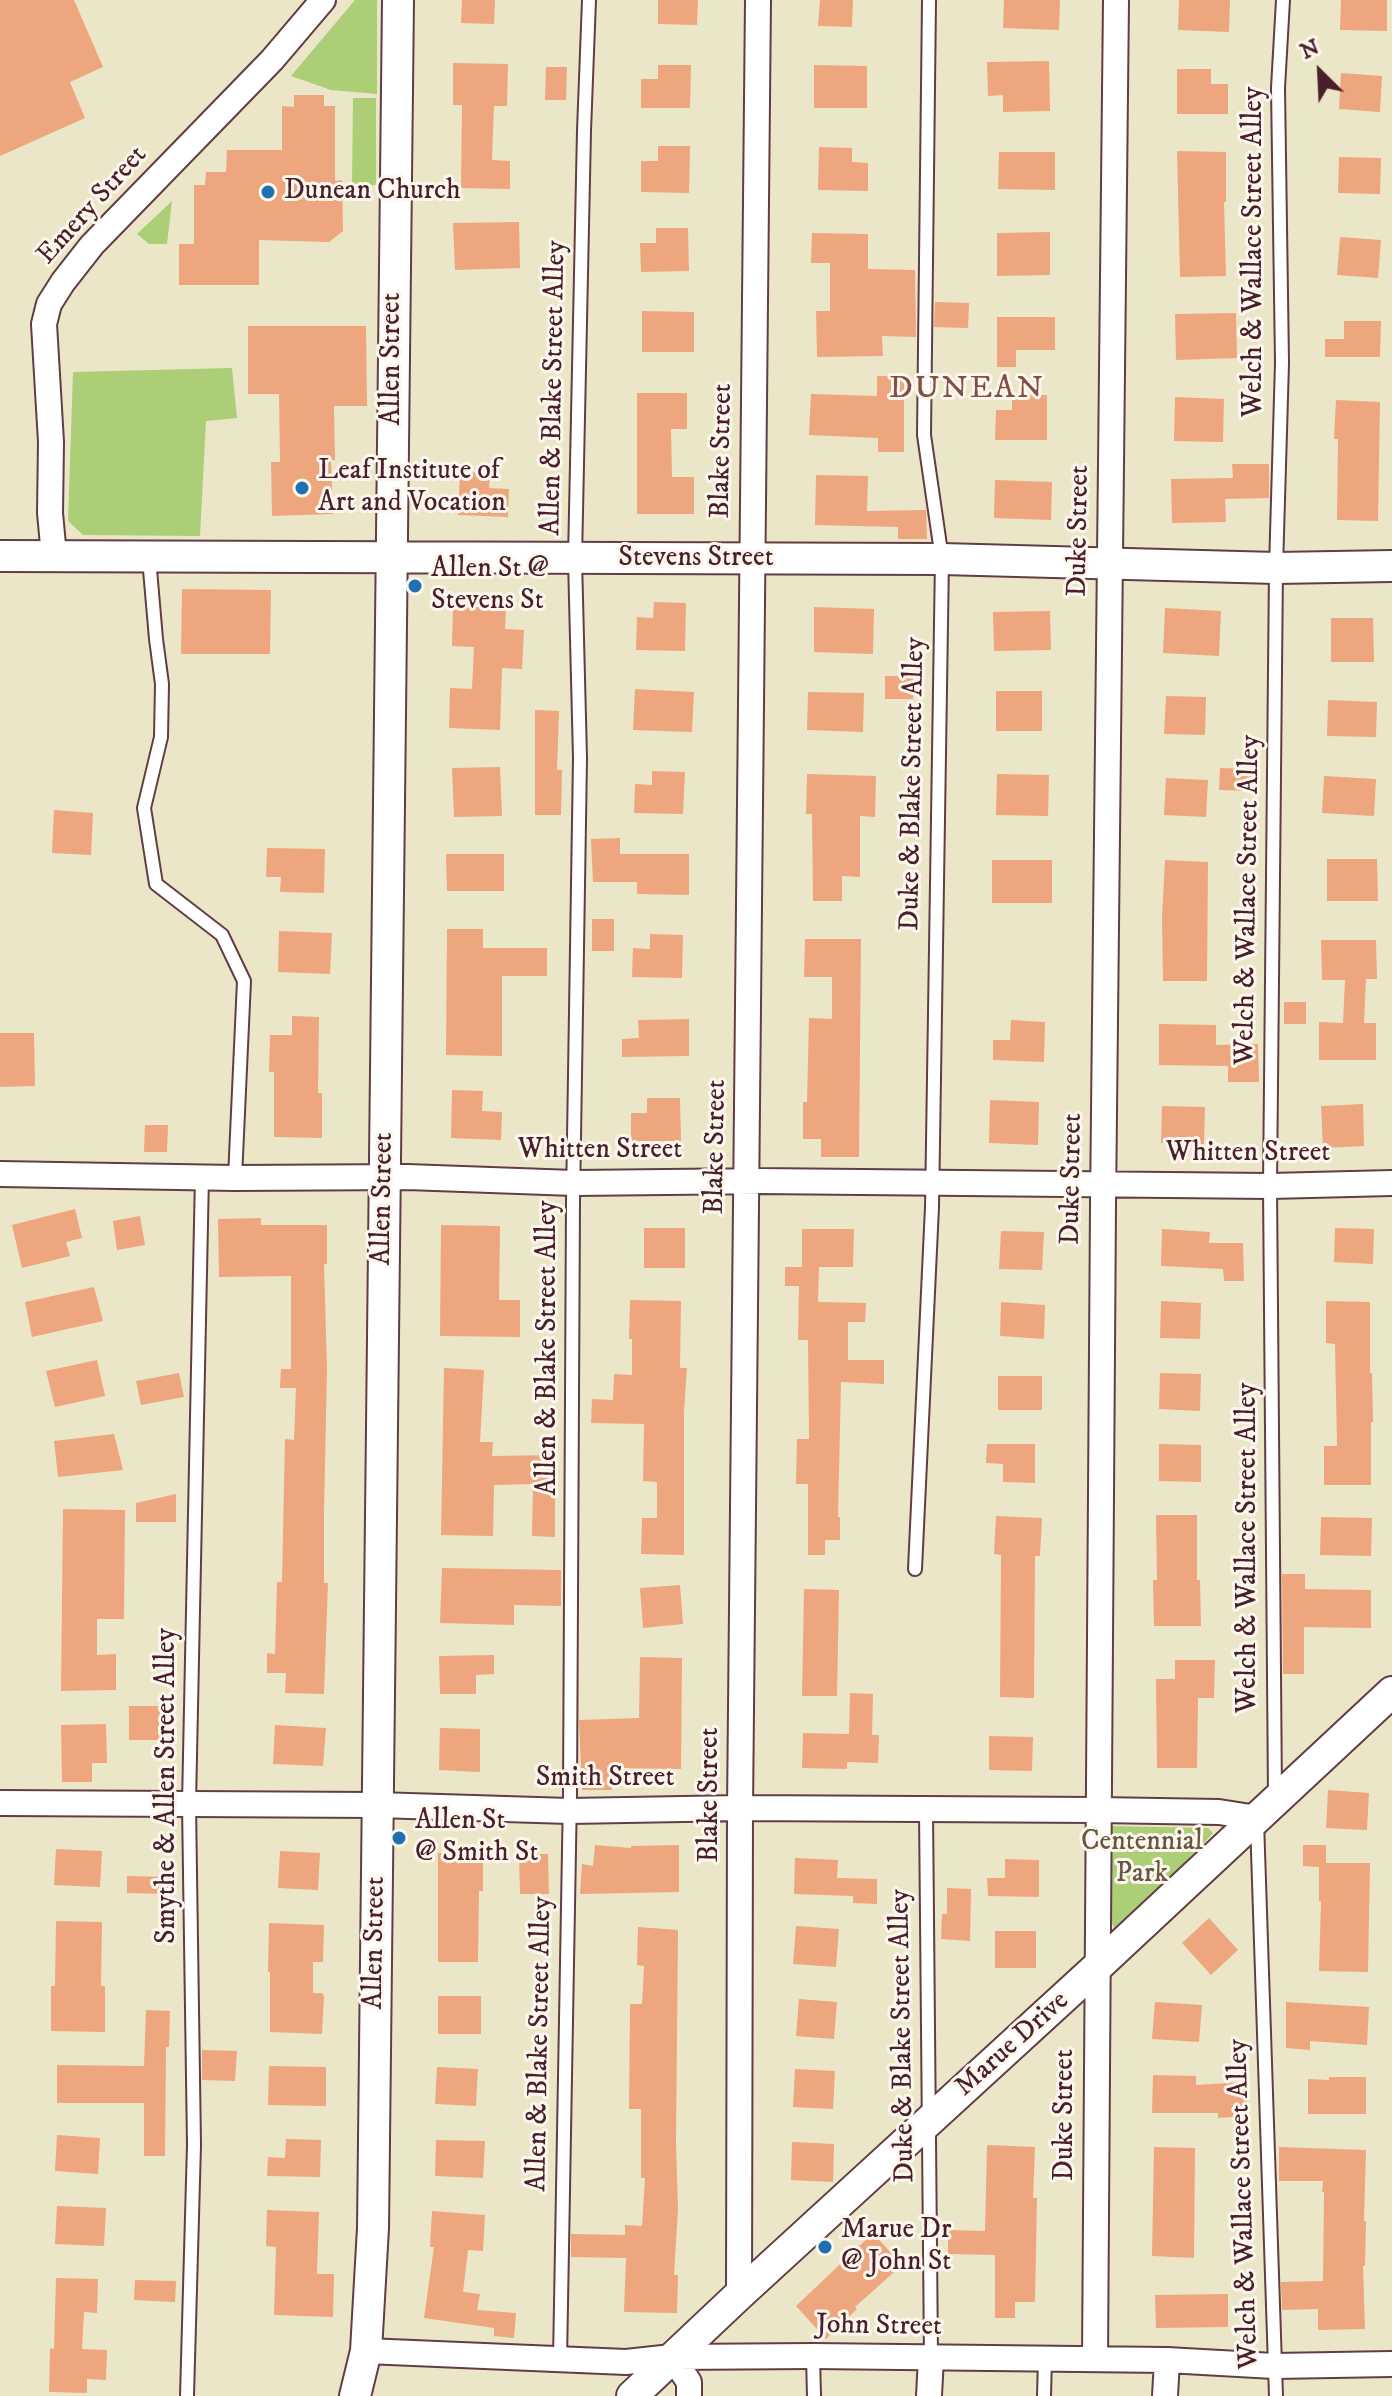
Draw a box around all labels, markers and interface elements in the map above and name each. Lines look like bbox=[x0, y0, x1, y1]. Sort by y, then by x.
north arrow bbox=[1280, 32, 1360, 112]
text: N bbox=[1296, 34, 1324, 66]
street label: Welch & Wallace Street Alley bbox=[1238, 87, 1272, 417]
street label: Emery Street bbox=[31, 140, 155, 272]
place label: Dunean Church bbox=[284, 175, 461, 209]
marker: Dunean Church bbox=[259, 183, 277, 201]
street label: Allen & Blake Street Alley bbox=[536, 240, 574, 536]
street label: Allen Street bbox=[376, 292, 410, 426]
district label: DUNEAN bbox=[889, 371, 1045, 409]
street label: Blake Street bbox=[705, 383, 741, 519]
place label: Leaf Institute of Art and Vocation bbox=[318, 455, 506, 521]
street label: Duke Street bbox=[1062, 465, 1098, 597]
marker: Leaf Institute of Art and Vocation bbox=[293, 479, 311, 497]
street label: Stevens Street bbox=[618, 542, 774, 576]
place label: Allen St @ Stevens St bbox=[431, 553, 549, 619]
marker: Allen St @ Stevens St bbox=[406, 577, 424, 595]
street label: Duke & Blake Street Alley bbox=[895, 637, 933, 931]
street label: Welch & Wallace Street Alley bbox=[1229, 735, 1269, 1065]
street label: Blake Street bbox=[699, 1079, 735, 1215]
street label: Duke Street bbox=[1055, 1113, 1091, 1245]
street label: Allen Street bbox=[366, 1132, 402, 1266]
street label: Whitten Street bbox=[518, 1134, 682, 1168]
street label: Whitten Street bbox=[1166, 1137, 1330, 1171]
street label: Allen & Blake Street Alley bbox=[532, 1200, 566, 1496]
street label: Welch & Wallace Street Alley bbox=[1232, 1383, 1266, 1713]
street label: Smythe & Allen Street Alley bbox=[151, 1628, 185, 1944]
street label: Blake Street bbox=[694, 1727, 728, 1863]
street label: Smith Street bbox=[536, 1762, 674, 1796]
place label: Allen St @ Smith St bbox=[415, 1805, 538, 1871]
park label: Centennial Park bbox=[1081, 1826, 1203, 1892]
marker: Allen St @ Smith St bbox=[390, 1829, 408, 1847]
street label: Allen Street bbox=[358, 1876, 394, 2010]
street label: Duke & Blake Street Alley bbox=[885, 1889, 923, 2183]
street label: Allen & Blake Street Alley bbox=[522, 1896, 560, 2192]
street label: Marue Drive bbox=[949, 1985, 1077, 2105]
street label: Welch & Wallace Street Alley bbox=[1222, 2038, 1268, 2370]
street label: Duke Street bbox=[1049, 2049, 1083, 2181]
place label: Marue Dr @ John St bbox=[841, 2214, 951, 2280]
marker: Marue Dr @ John St bbox=[816, 2238, 834, 2256]
street label: John Street bbox=[816, 2309, 942, 2345]

